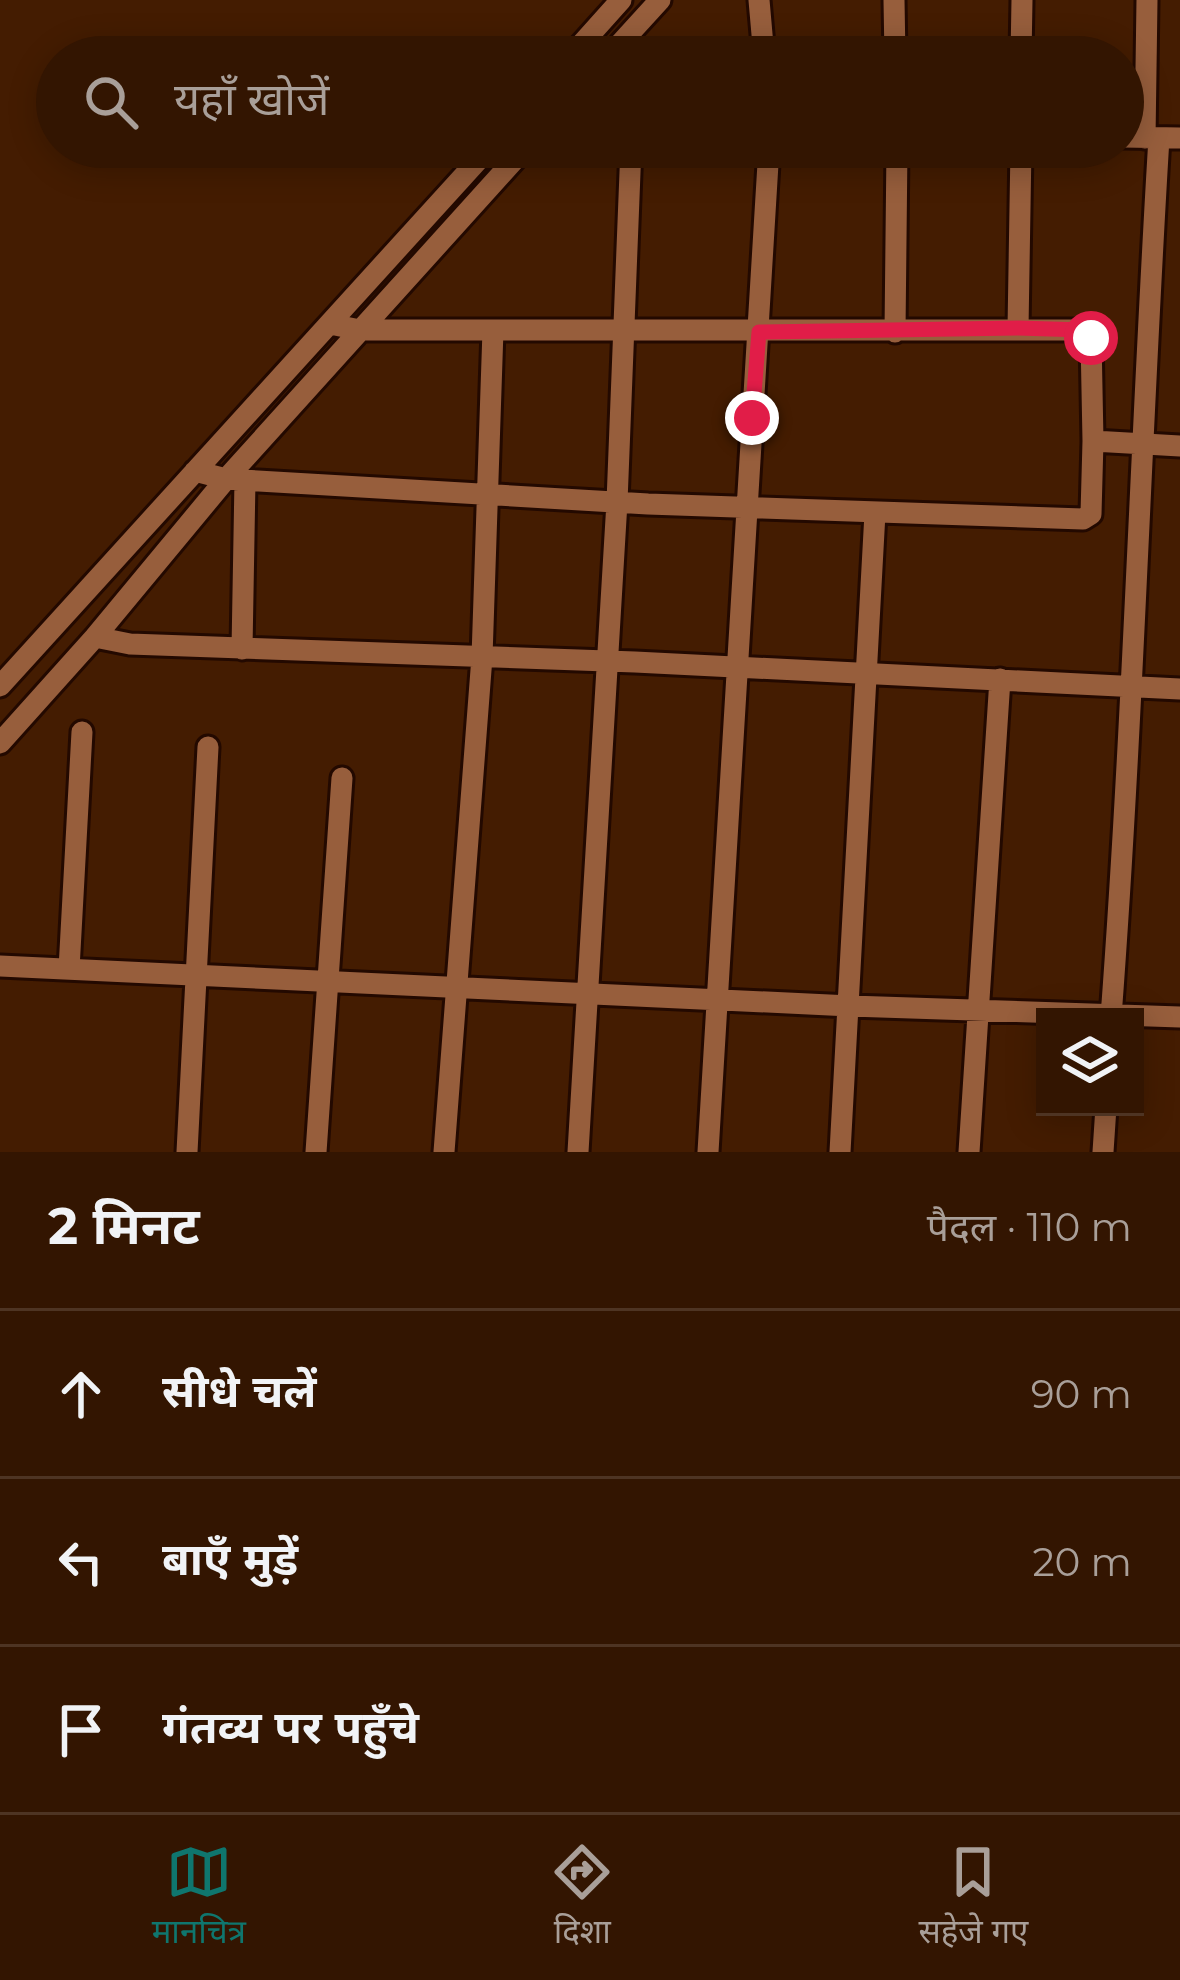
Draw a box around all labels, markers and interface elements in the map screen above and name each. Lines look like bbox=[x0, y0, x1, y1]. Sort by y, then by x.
search box bbox=[36, 36, 1144, 168]
icon: search bbox=[78, 69, 144, 135]
text: यहाँ खोजें bbox=[174, 71, 329, 126]
route start bbox=[1064, 311, 1118, 365]
route end bbox=[725, 391, 779, 445]
map controls bbox=[1036, 1008, 1144, 1116]
button: layers bbox=[1036, 1008, 1144, 1116]
text: 2 मिनट bbox=[48, 1195, 200, 1257]
text: पैदल · 110 m bbox=[927, 1203, 1132, 1251]
icon: ahead bbox=[48, 1361, 114, 1427]
text: सीधे चलें bbox=[162, 1363, 317, 1418]
text: 90 m bbox=[1031, 1370, 1132, 1418]
icon: left bbox=[48, 1529, 114, 1595]
text: बाएँ मुड़ें bbox=[162, 1531, 298, 1586]
text: 20 m bbox=[1033, 1538, 1132, 1586]
icon: arrive bbox=[48, 1697, 114, 1763]
text: गंतव्य पर पहुँचे bbox=[162, 1699, 419, 1754]
tab: मानचित्र bbox=[152, 1839, 246, 1956]
tab: दिशा bbox=[549, 1839, 615, 1956]
tab: सहेजे गए bbox=[919, 1839, 1028, 1956]

